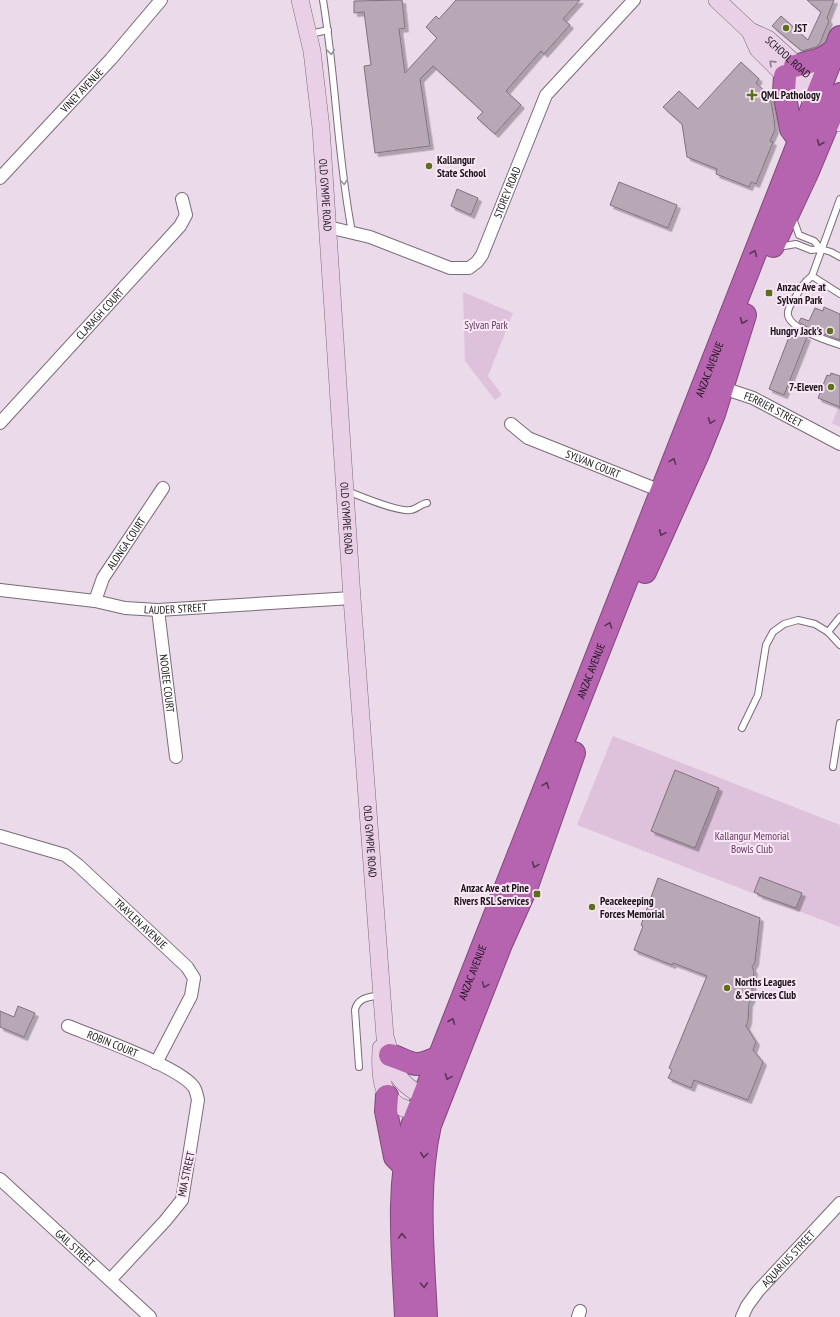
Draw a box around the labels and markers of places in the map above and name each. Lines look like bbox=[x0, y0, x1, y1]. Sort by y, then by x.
place label: JST bbox=[793, 21, 808, 35]
marker: JST bbox=[781, 23, 791, 33]
place label: QML Pathology bbox=[761, 88, 821, 102]
marker: QML Pathology bbox=[746, 89, 758, 101]
place label: Kallangur State School bbox=[437, 153, 486, 180]
marker: Kallangur State School bbox=[424, 161, 434, 171]
place label: Anzac Ave at Sylvan Park bbox=[776, 280, 827, 307]
marker: Anzac Ave at Sylvan Park bbox=[764, 288, 774, 298]
place label: Hungry Jack's bbox=[770, 324, 822, 338]
marker: Hungry Jack's bbox=[825, 326, 835, 336]
place label: 7-Eleven bbox=[789, 380, 823, 394]
marker: 7-Eleven bbox=[826, 382, 836, 392]
place label: Anzac Ave at Pine Rivers RSL Services bbox=[454, 881, 529, 908]
marker: Anzac Ave at Pine Rivers RSL Services bbox=[532, 889, 542, 899]
place label: Peacekeeping Forces Memorial bbox=[600, 894, 665, 921]
marker: Peacekeeping Forces Memorial bbox=[587, 902, 597, 912]
place label: Norths Leagues & Services Club bbox=[735, 975, 796, 1002]
marker: Norths Leagues & Services Club bbox=[722, 983, 732, 993]

